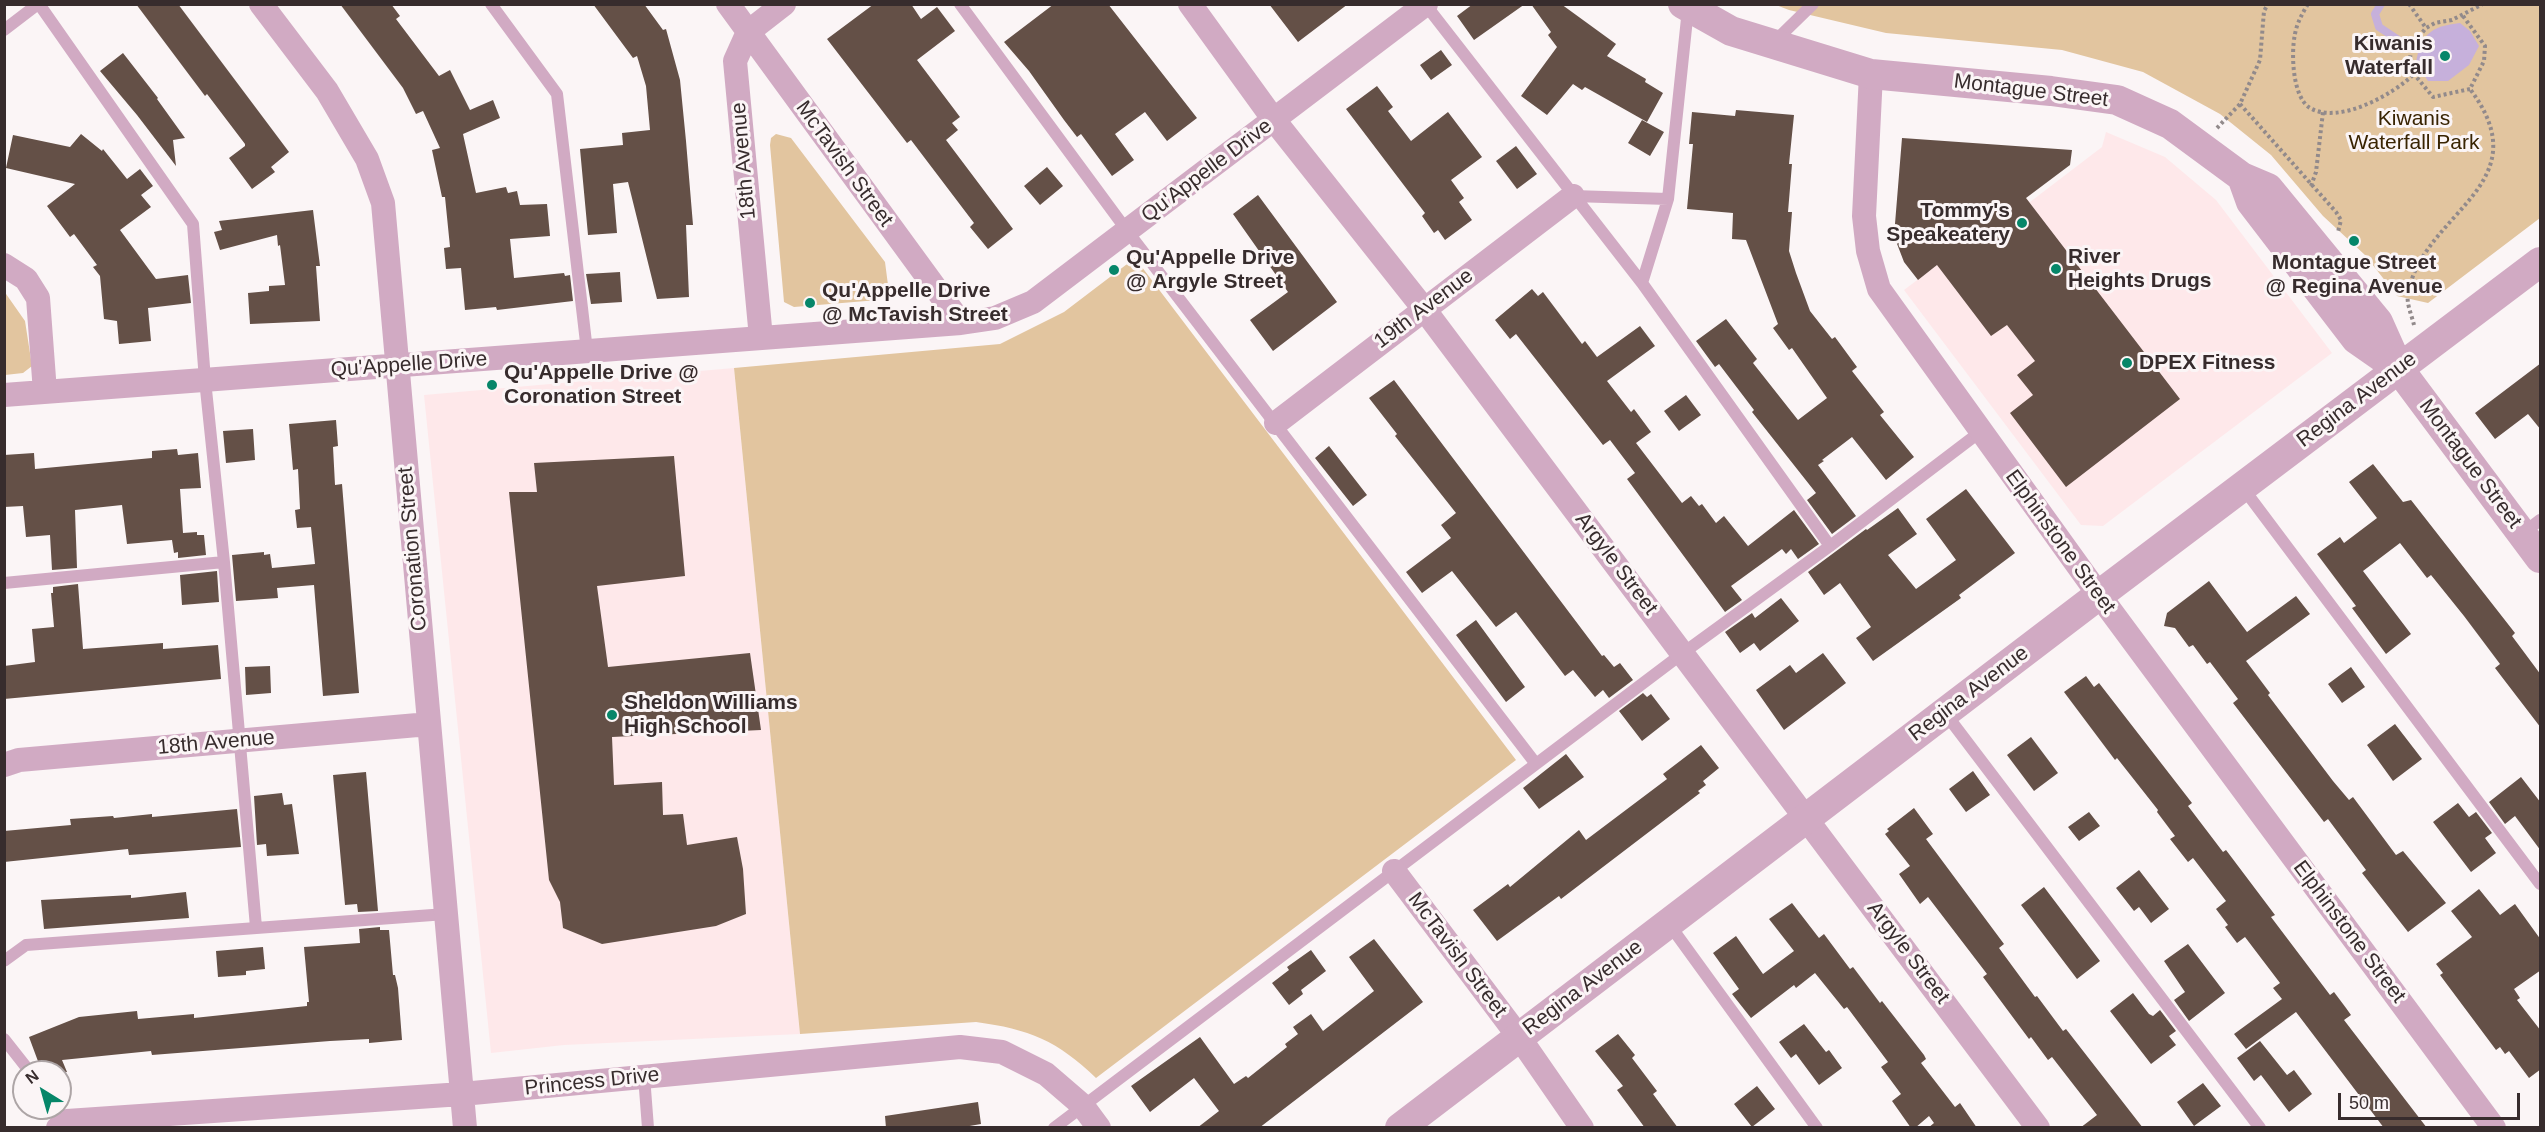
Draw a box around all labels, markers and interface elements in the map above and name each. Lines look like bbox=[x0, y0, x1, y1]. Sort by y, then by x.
place label: Kiwanis Waterfall bbox=[2345, 31, 2433, 81]
marker: Kiwanis Waterfall bbox=[2438, 49, 2452, 63]
street label: Montague Street bbox=[1952, 69, 2110, 113]
street label: McTavish Street bbox=[790, 96, 898, 232]
street label: 18th Avenue bbox=[726, 101, 762, 221]
park label: Kiwanis Waterfall Park bbox=[2348, 106, 2480, 156]
street label: Qu'Appelle Drive bbox=[1137, 114, 1277, 228]
place label: Tommy's Speakeatery bbox=[1886, 198, 2010, 248]
marker: Tommy's Speakeatery bbox=[2015, 216, 2029, 230]
marker: Montague Street @ Regina Avenue bbox=[2347, 234, 2361, 248]
place label: River Heights Drugs bbox=[2068, 244, 2212, 294]
place label: Qu'Appelle Drive @ Argyle Street bbox=[1126, 245, 1294, 295]
place label: Montague Street @ Regina Avenue bbox=[2265, 250, 2443, 300]
marker: River Heights Drugs bbox=[2049, 262, 2063, 276]
marker: Qu'Appelle Drive @ Argyle Street bbox=[1107, 263, 1121, 277]
street label: 19th Avenue bbox=[1369, 264, 1479, 354]
place label: Qu'Appelle Drive @ McTavish Street bbox=[822, 278, 1008, 328]
marker: Qu'Appelle Drive @ McTavish Street bbox=[803, 296, 817, 310]
street label: Qu'Appelle Drive bbox=[330, 347, 488, 383]
street label: Regina Avenue bbox=[2292, 347, 2422, 453]
place label: DPEX Fitness bbox=[2139, 350, 2276, 376]
marker: DPEX Fitness bbox=[2120, 356, 2134, 370]
place label: Qu'Appelle Drive @ Coronation Street bbox=[504, 360, 699, 410]
marker: Qu'Appelle Drive @ Coronation Street bbox=[485, 378, 499, 392]
street label: Montague Street bbox=[2413, 394, 2527, 534]
street label: Elphinstone Street bbox=[1999, 465, 2121, 619]
street label: Coronation Street bbox=[393, 466, 433, 632]
street label: Argyle Street bbox=[1569, 508, 1663, 620]
street label: Regina Avenue bbox=[1904, 641, 2034, 747]
place label: Sheldon Williams High School bbox=[624, 690, 798, 740]
marker: Sheldon Williams High School bbox=[605, 708, 619, 722]
street label: 18th Avenue bbox=[156, 725, 276, 761]
street label: Elphinstone Street bbox=[2287, 856, 2411, 1008]
street label: McTavish Street bbox=[1402, 888, 1512, 1022]
street label: Argyle Street bbox=[1861, 897, 1955, 1009]
street label: Regina Avenue bbox=[1518, 935, 1648, 1041]
north arrow bbox=[12, 1060, 72, 1120]
street label: Princess Drive bbox=[523, 1062, 661, 1102]
text: N bbox=[22, 1067, 42, 1087]
scale bar bbox=[2341, 1081, 2522, 1119]
text: 50 m bbox=[2349, 1093, 2389, 1113]

